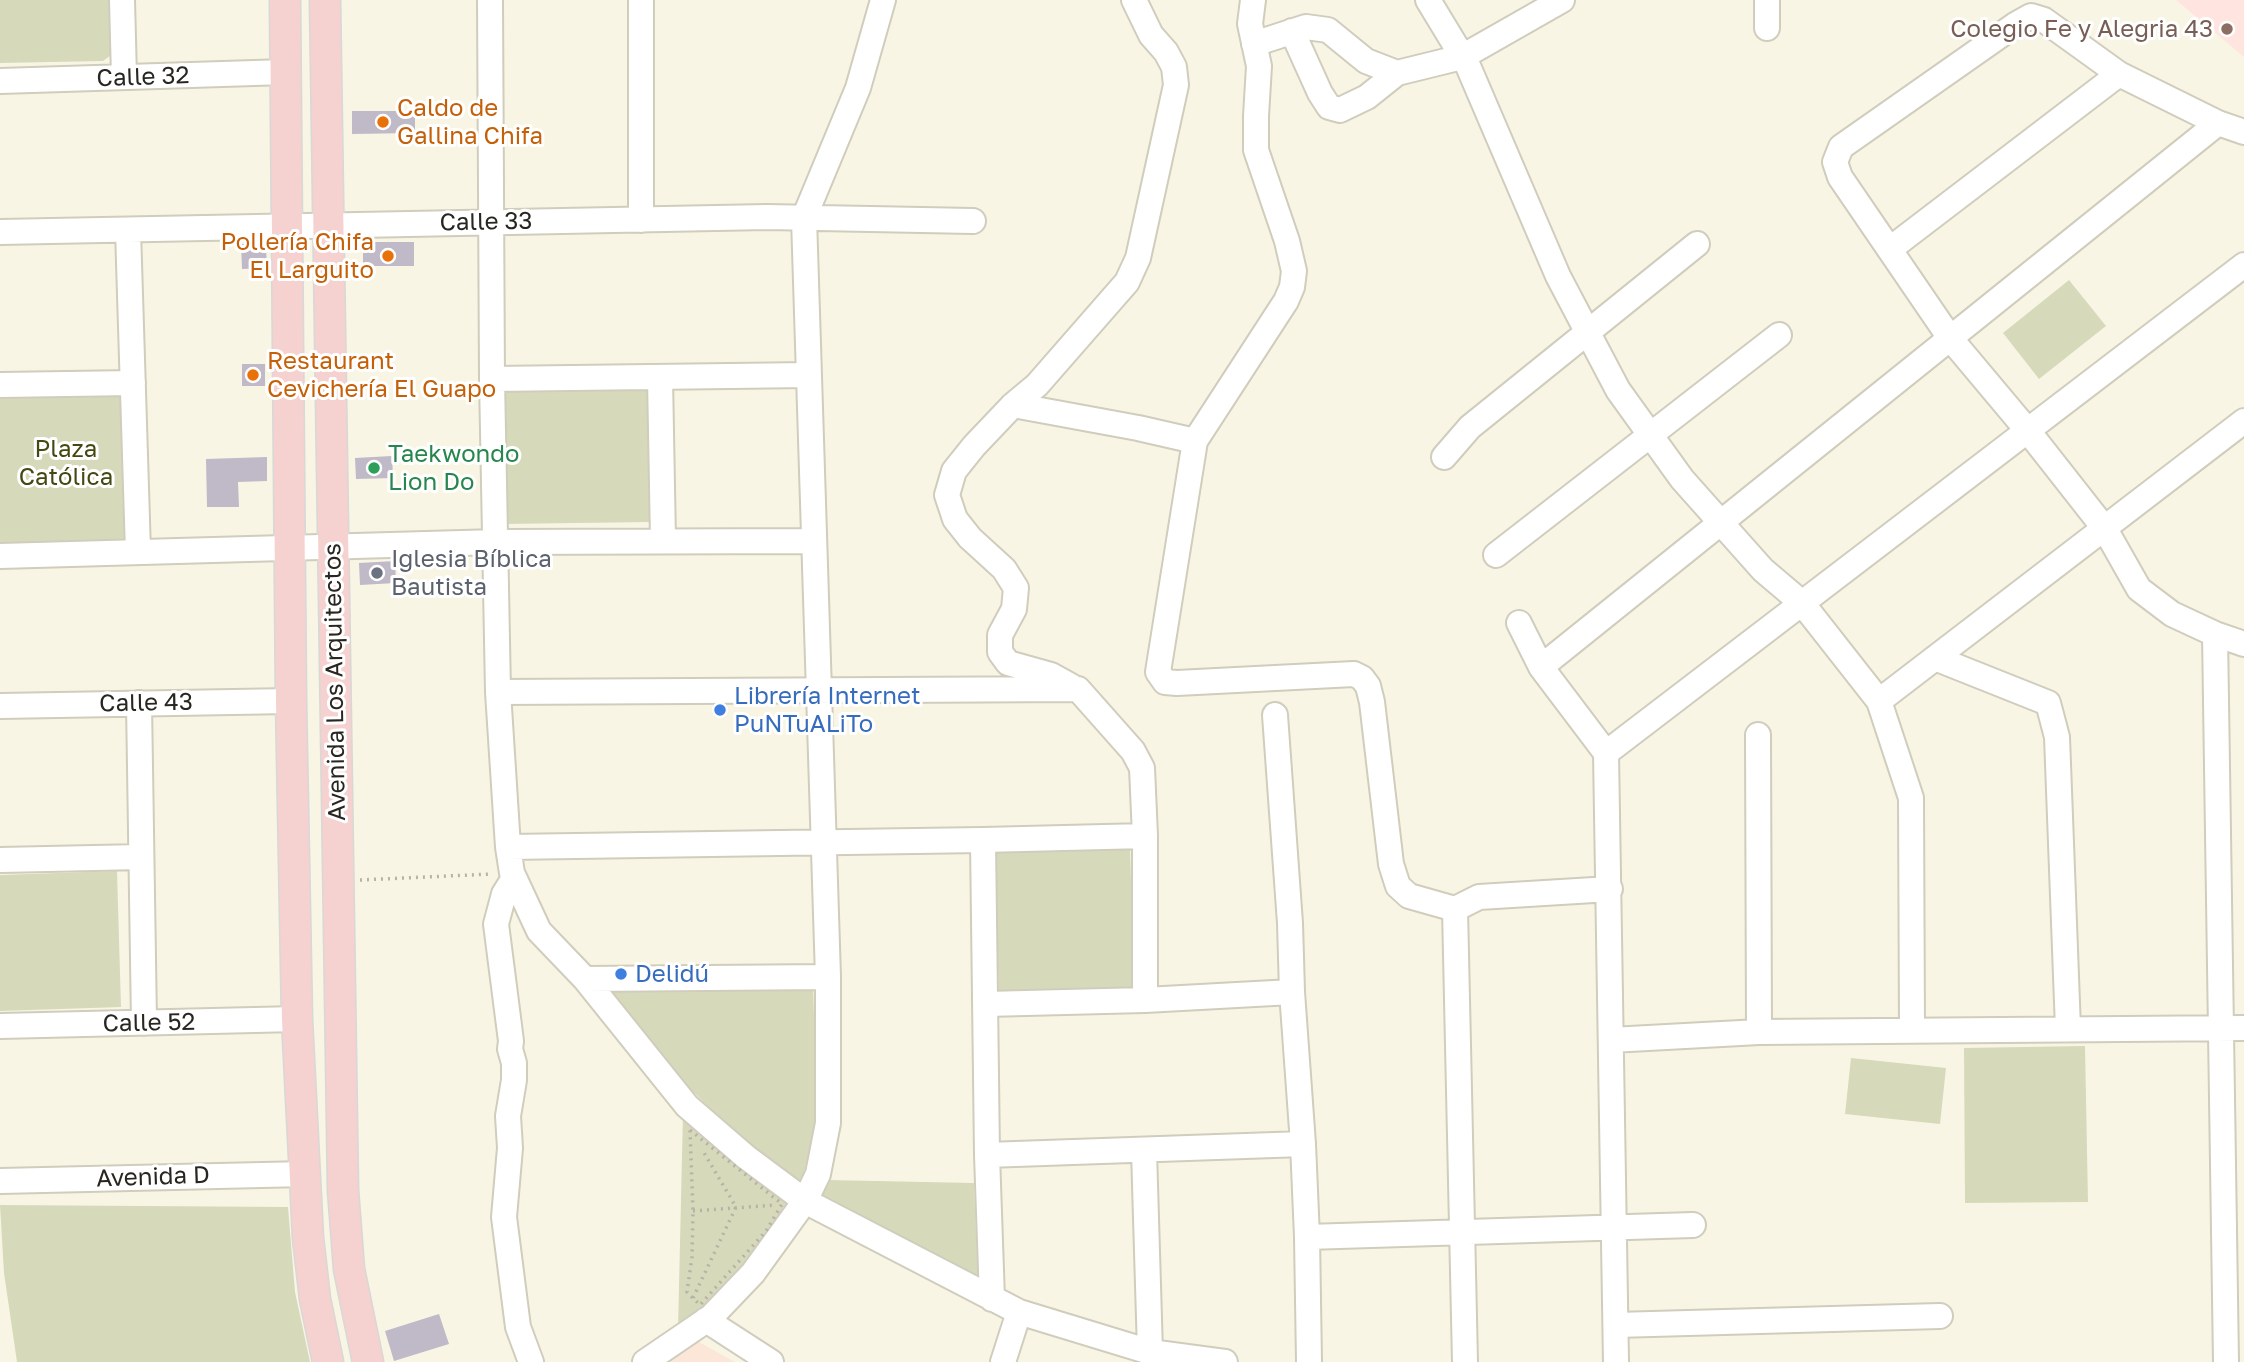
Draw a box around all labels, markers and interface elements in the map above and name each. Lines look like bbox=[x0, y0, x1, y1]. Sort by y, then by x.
place label: Colegio Fe y Alegria 43 bbox=[1950, 15, 2213, 43]
marker: Colegio Fe y Alegria 43 bbox=[2219, 21, 2235, 37]
street label: Calle 32 bbox=[96, 61, 190, 93]
place label: Caldo de Gallina Chifa bbox=[397, 94, 543, 150]
marker: Caldo de Gallina Chifa bbox=[375, 114, 391, 130]
street label: Calle 33 bbox=[439, 207, 533, 237]
place label: Pollería Chifa El Larguito bbox=[220, 228, 374, 284]
marker: Pollería Chifa El Larguito bbox=[380, 248, 396, 264]
place label: Restaurant Cevichería El Guapo bbox=[267, 347, 496, 403]
marker: Restaurant Cevichería El Guapo bbox=[245, 367, 261, 383]
park label: Plaza Católica bbox=[19, 435, 113, 491]
place label: Taekwondo Lion Do bbox=[388, 440, 520, 496]
marker: Taekwondo Lion Do bbox=[366, 460, 382, 476]
street label: Avenida Los Arquitectos bbox=[318, 543, 352, 821]
place label: Iglesia Bíblica Bautista bbox=[391, 545, 552, 601]
marker: Iglesia Bíblica Bautista bbox=[369, 565, 385, 581]
place label: Librería Internet PuNTuALiTo bbox=[734, 682, 920, 738]
street label: Calle 43 bbox=[99, 688, 193, 718]
marker: Librería Internet PuNTuALiTo bbox=[712, 702, 728, 718]
place label: Delidú bbox=[635, 960, 709, 988]
marker: Delidú bbox=[613, 966, 629, 982]
street label: Calle 52 bbox=[102, 1008, 196, 1038]
street label: Avenida D bbox=[96, 1161, 210, 1193]

